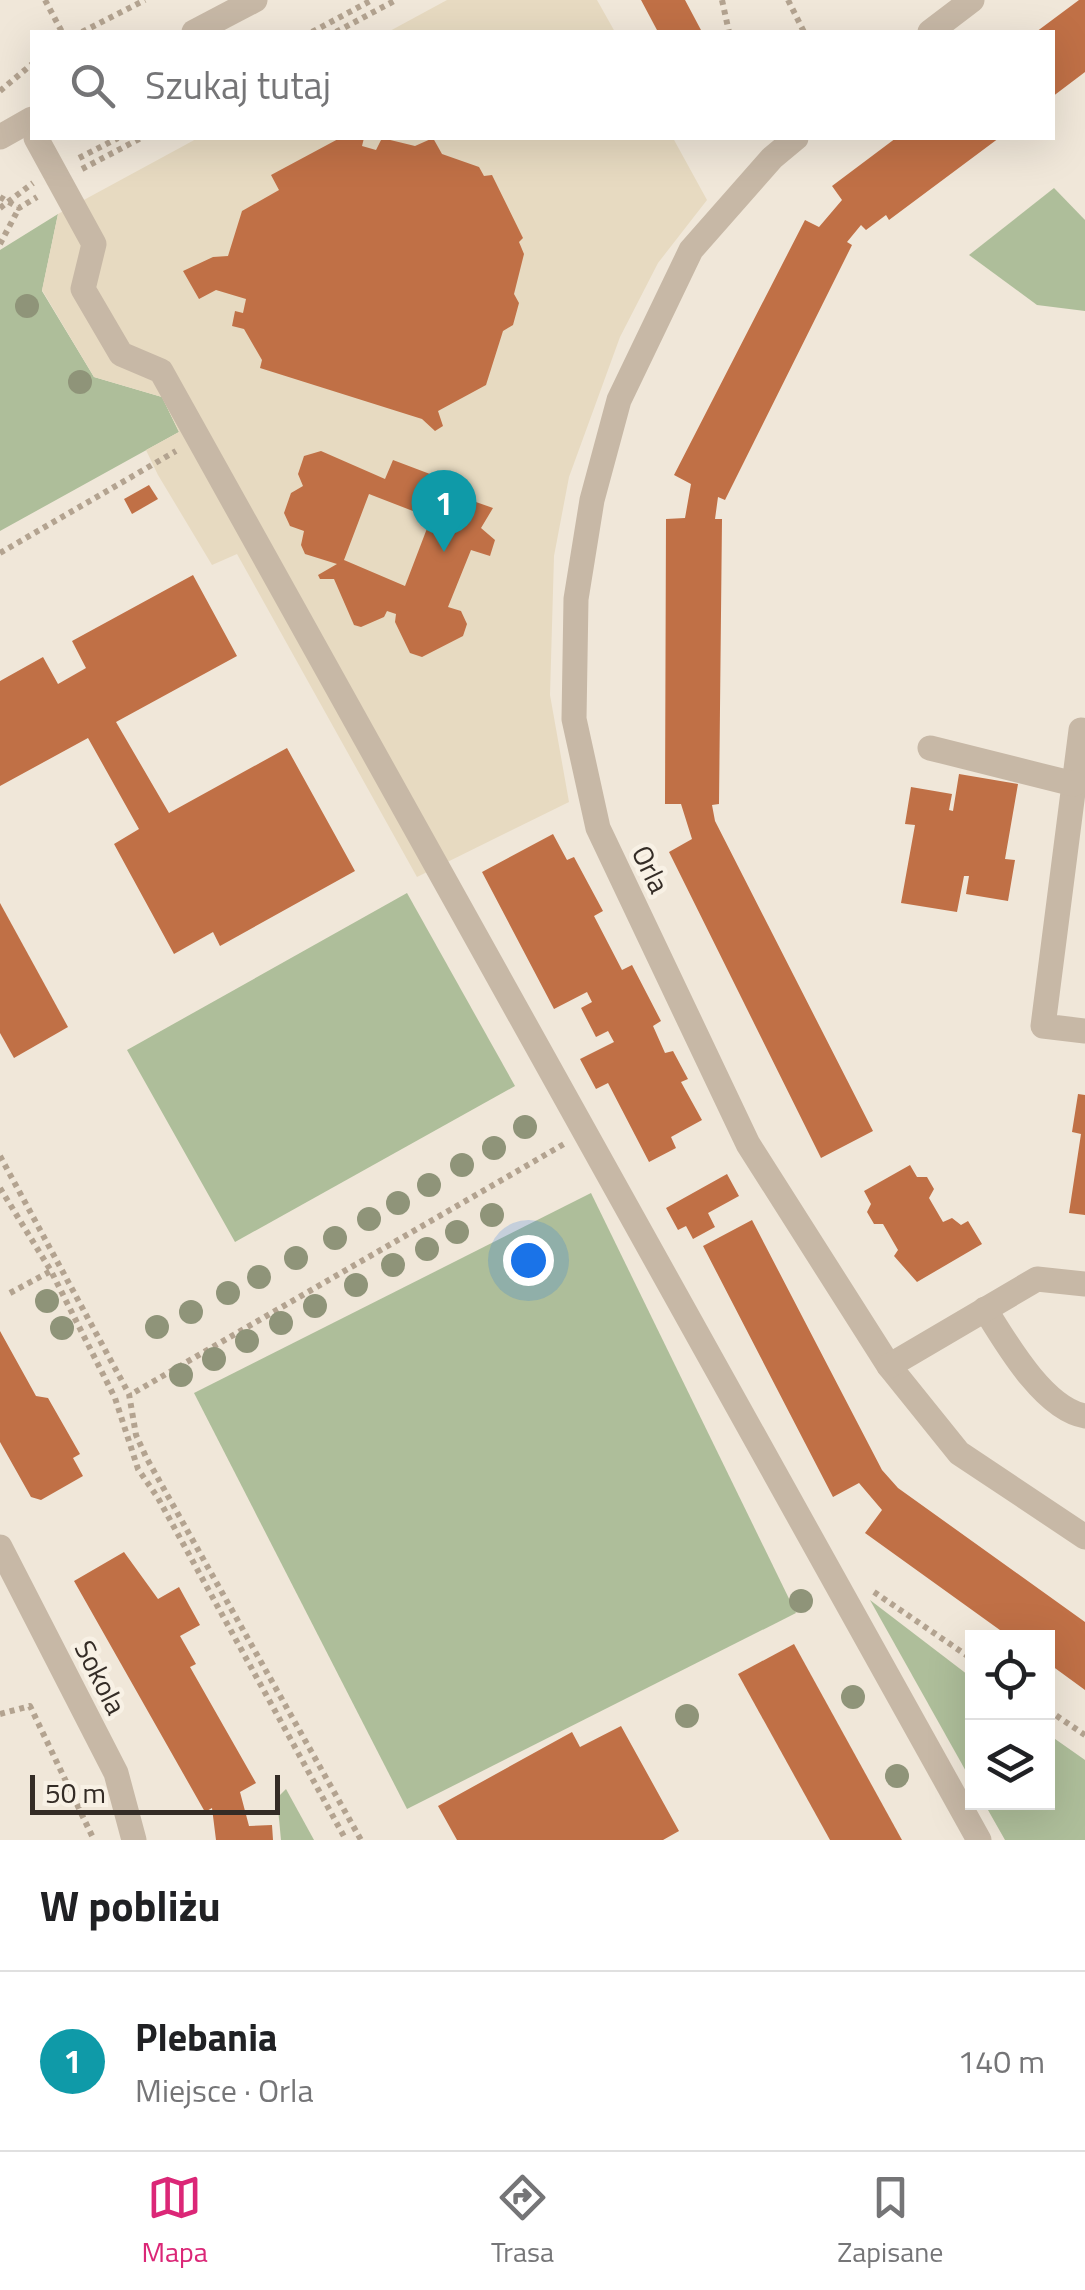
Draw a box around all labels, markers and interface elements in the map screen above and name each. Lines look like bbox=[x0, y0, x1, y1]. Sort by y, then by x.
search box bbox=[30, 30, 1055, 140]
text: Szukaj tutaj bbox=[145, 56, 331, 114]
icon: search bbox=[65, 58, 120, 113]
pin: 1 bbox=[412, 470, 476, 552]
street label: Orla bbox=[621, 838, 681, 900]
your location bbox=[503, 1235, 554, 1286]
map controls bbox=[965, 1630, 1055, 1810]
button: locate bbox=[965, 1630, 1055, 1720]
street label: Sokola bbox=[64, 1632, 138, 1722]
button: layers bbox=[965, 1720, 1055, 1810]
scale bar bbox=[30, 1770, 280, 1814]
text: 50 m bbox=[45, 1771, 106, 1814]
text: W pobliżu bbox=[40, 1873, 221, 1937]
text: Plebania bbox=[135, 2008, 277, 2066]
text: 1 bbox=[64, 2037, 81, 2085]
text: 140 m bbox=[957, 2037, 1045, 2085]
text: Miejsce · Orla bbox=[135, 2066, 314, 2114]
tab: Mapa bbox=[142, 2170, 208, 2273]
tab: Trasa bbox=[491, 2170, 554, 2273]
tab: Zapisane bbox=[837, 2170, 943, 2273]

